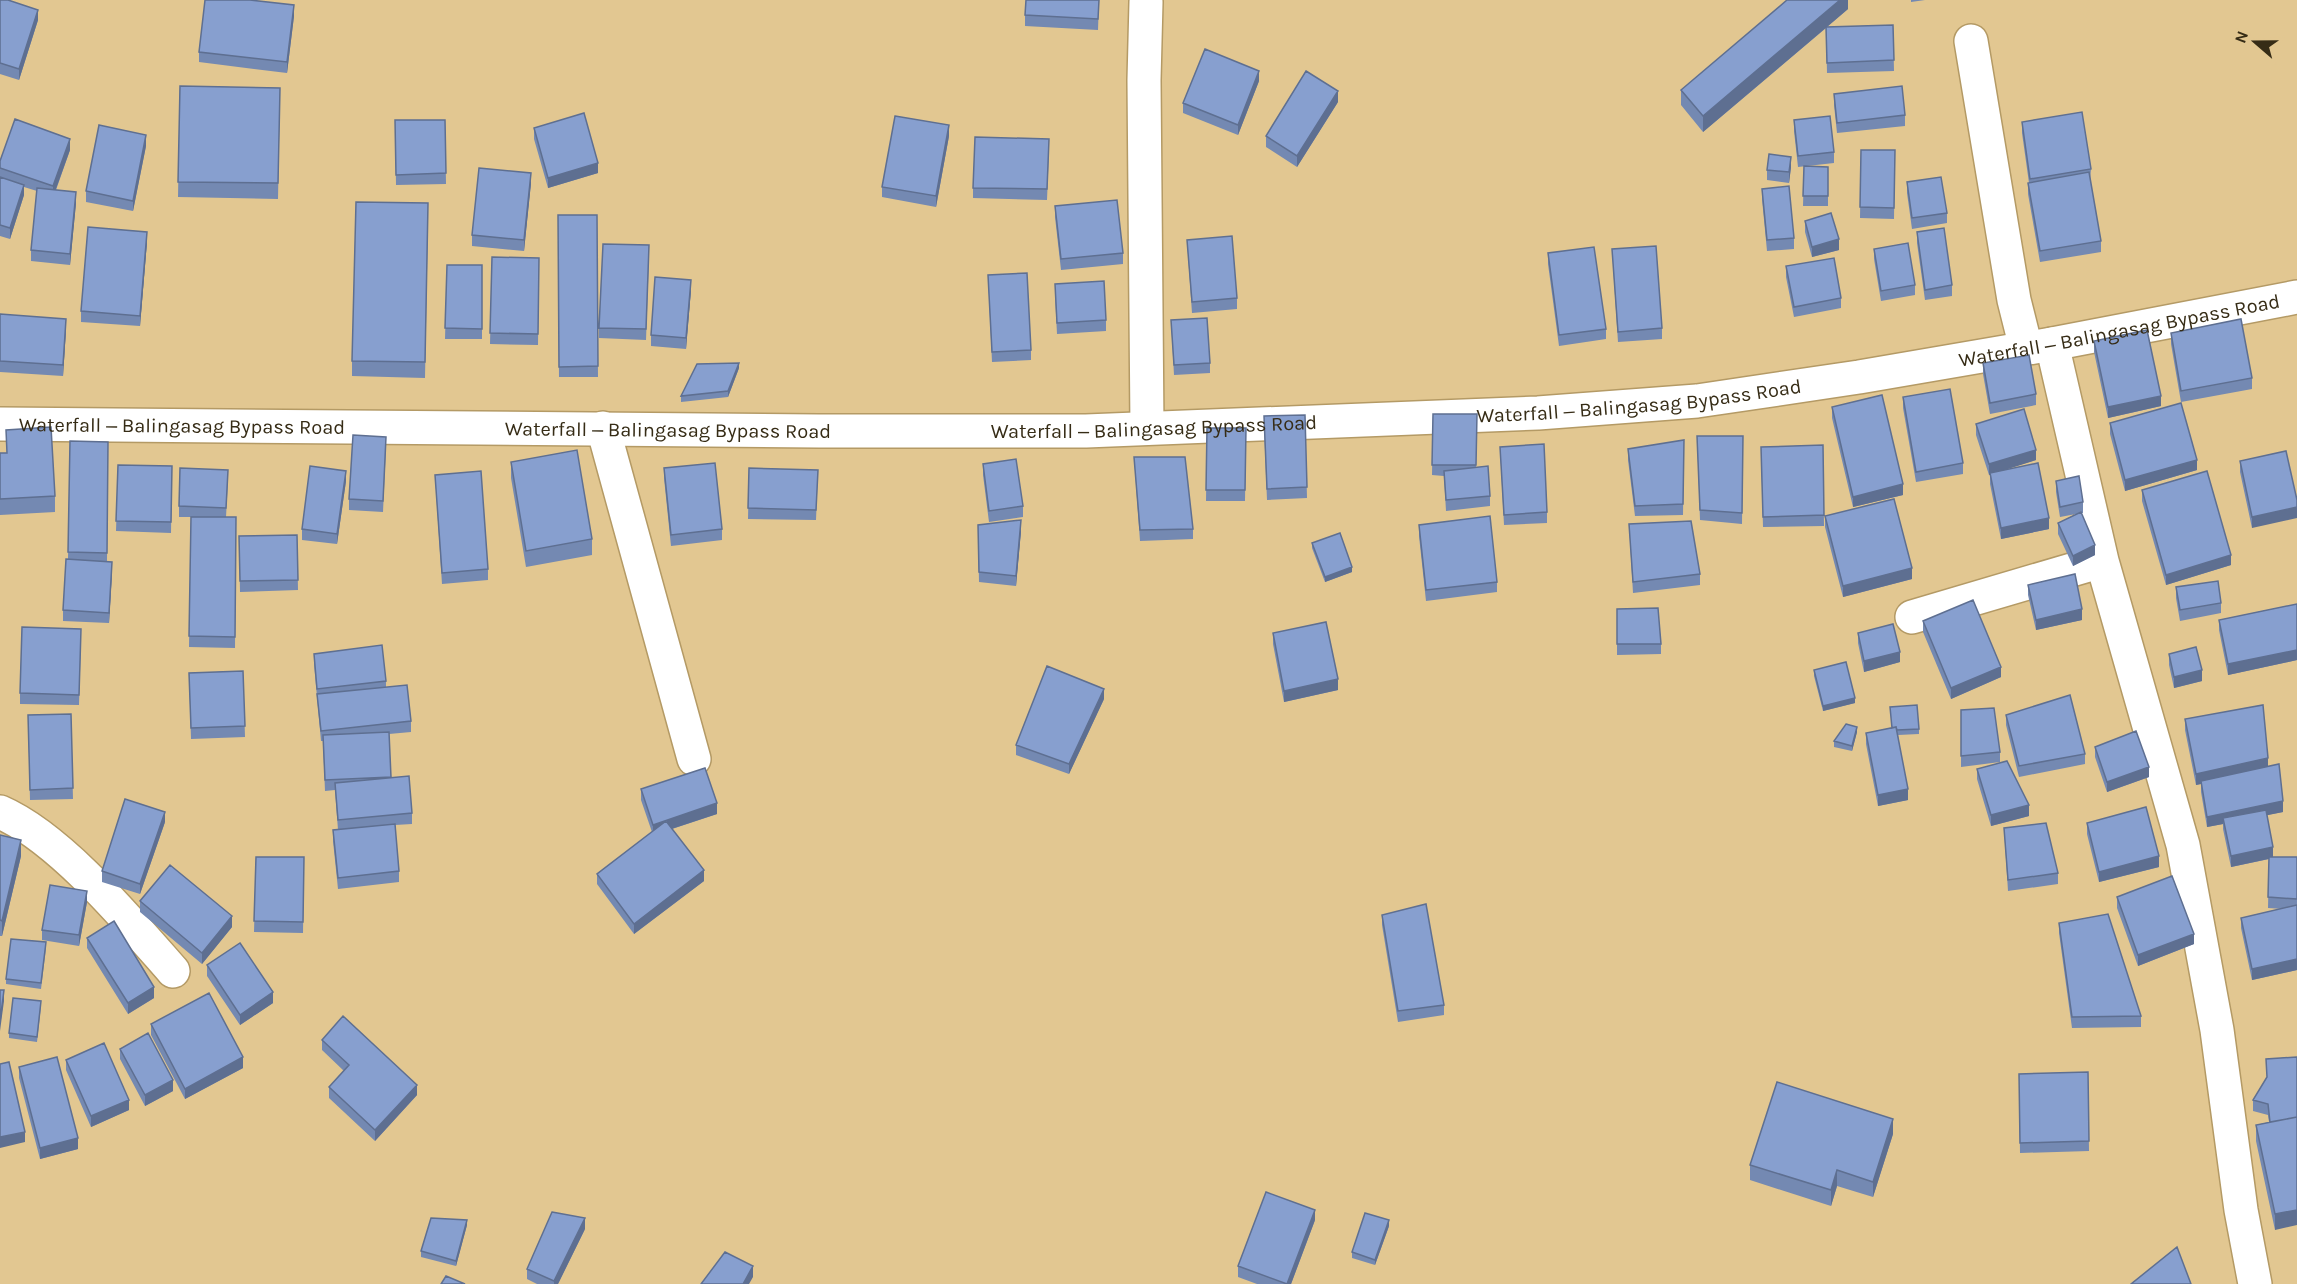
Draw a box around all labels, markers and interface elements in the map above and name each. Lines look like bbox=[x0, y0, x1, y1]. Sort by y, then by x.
north arrow bbox=[2225, 12, 2285, 72]
text: N bbox=[2230, 28, 2252, 46]
street label: Waterfall ‒ Balingasag Bypass Road bbox=[1957, 290, 2282, 372]
street label: Waterfall ‒ Balingasag Bypass Road bbox=[1476, 375, 1803, 427]
street label: Waterfall ‒ Balingasag Bypass Road bbox=[991, 411, 1317, 443]
street label: Waterfall ‒ Balingasag Bypass Road bbox=[19, 413, 345, 439]
street label: Waterfall ‒ Balingasag Bypass Road bbox=[505, 417, 831, 443]

